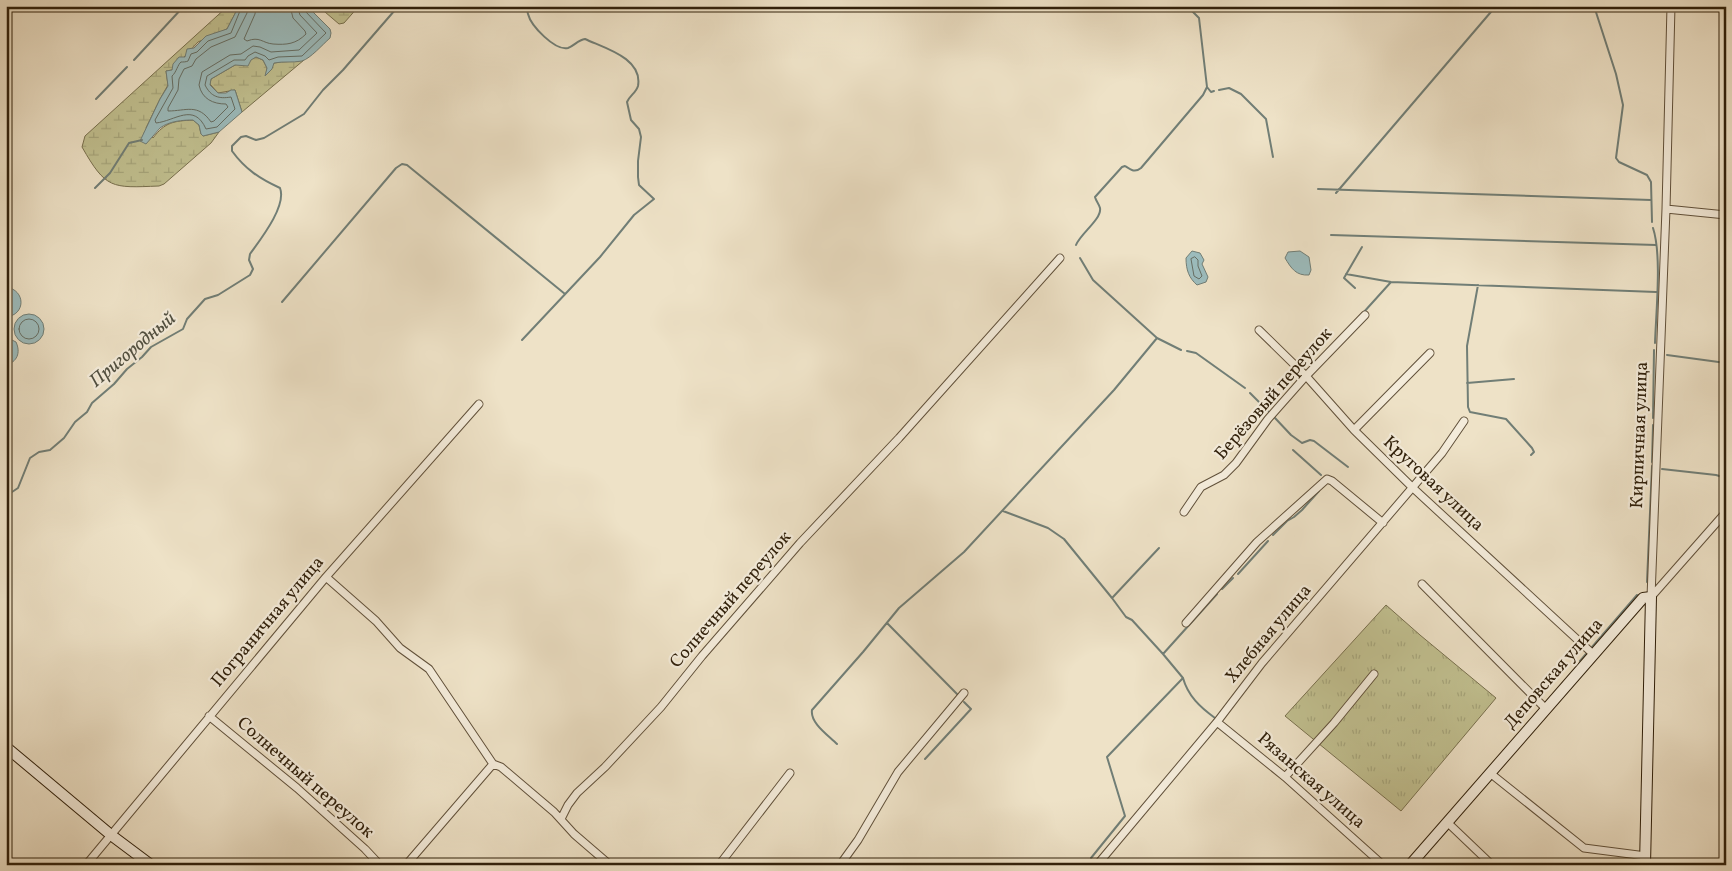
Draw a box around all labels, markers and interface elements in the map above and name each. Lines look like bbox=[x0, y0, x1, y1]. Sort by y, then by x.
water label: Пригородный bbox=[84, 306, 182, 394]
street label: Берёзовый переулок bbox=[1209, 322, 1339, 466]
street label: Кирпичная улица bbox=[1625, 361, 1655, 509]
street label: Круговая улица bbox=[1377, 431, 1489, 537]
street label: Солнечный переулок bbox=[664, 526, 798, 674]
street label: Пограничная улица bbox=[206, 551, 330, 693]
street label: Хлебная улица bbox=[1220, 579, 1318, 689]
street label: Деповская улица bbox=[1499, 613, 1609, 735]
street label: Солнечный переулок bbox=[231, 711, 379, 845]
street label: Рязанская улица bbox=[1252, 727, 1370, 835]

